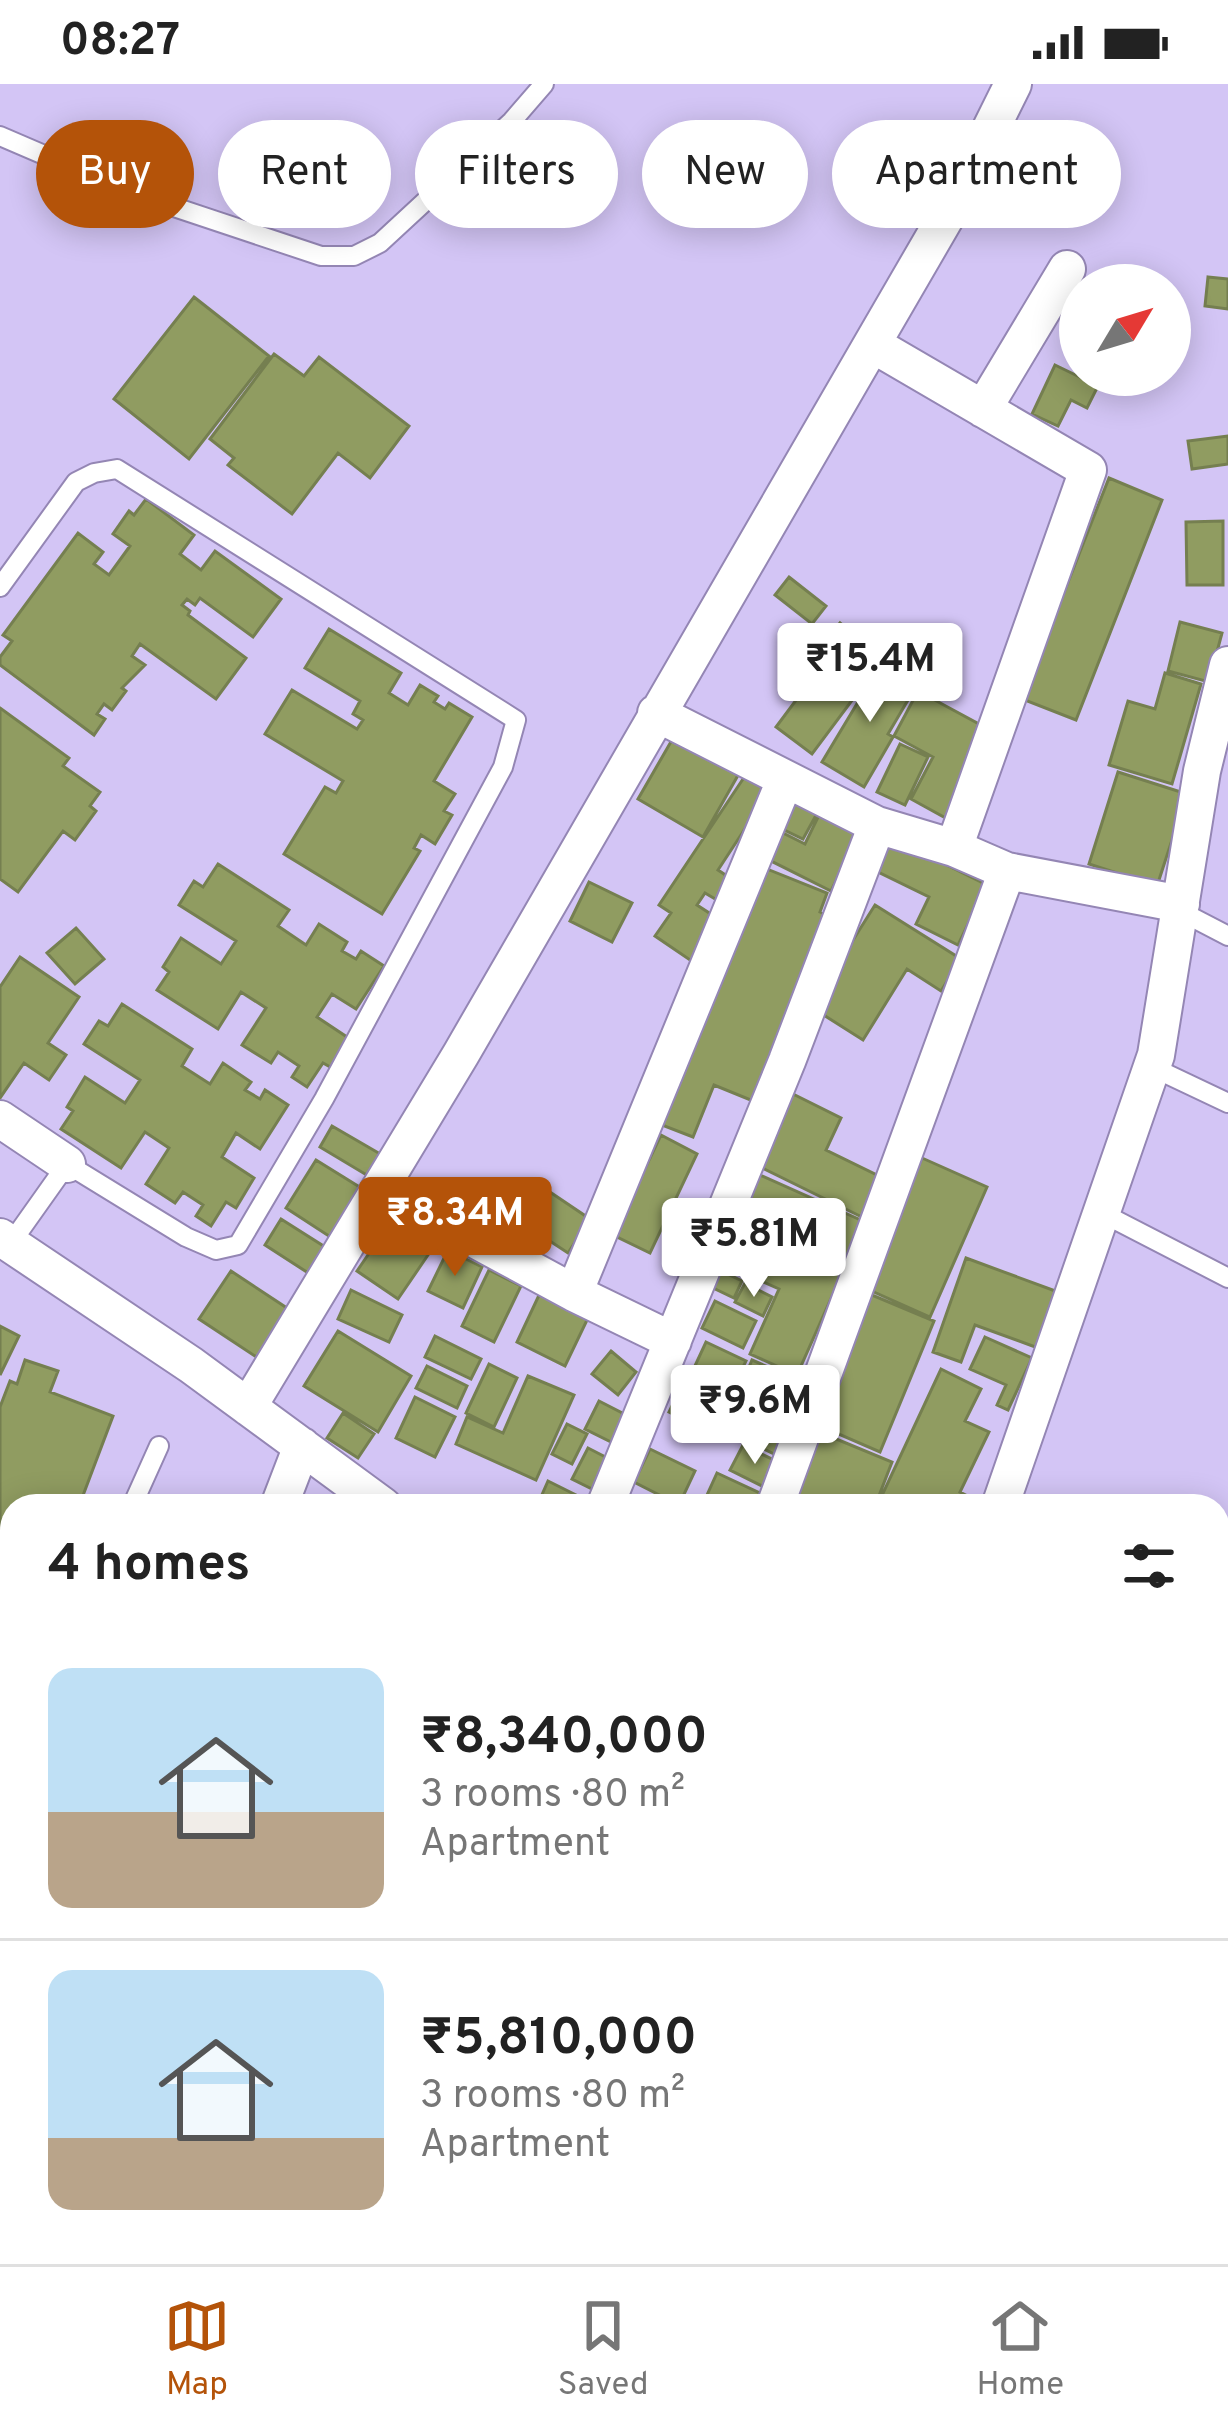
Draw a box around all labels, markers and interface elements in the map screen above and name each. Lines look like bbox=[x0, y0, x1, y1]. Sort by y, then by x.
text: 08:27 bbox=[60, 14, 180, 71]
chip: Buy bbox=[36, 120, 194, 228]
chip: Rent bbox=[218, 120, 391, 228]
chip: Filters bbox=[415, 120, 618, 228]
chip: New bbox=[642, 120, 808, 228]
chip: Apartment bbox=[832, 120, 1121, 228]
north arrow bbox=[1059, 264, 1191, 396]
map controls bbox=[1059, 264, 1191, 396]
pin: ₹15.4M bbox=[772, 623, 968, 725]
text: ₹15.4M bbox=[804, 637, 936, 686]
pin: ₹8.34M bbox=[357, 1177, 553, 1279]
text: ₹8.34M bbox=[386, 1191, 524, 1240]
pin: ₹5.81M bbox=[656, 1198, 852, 1300]
text: ₹5.81M bbox=[689, 1212, 819, 1261]
pin: ₹9.6M bbox=[671, 1365, 839, 1467]
text: ₹9.6M bbox=[698, 1379, 812, 1428]
icon: filters bbox=[1116, 1533, 1182, 1599]
text: 4 homes bbox=[48, 1534, 250, 1599]
text: ₹8,340,000 bbox=[420, 1707, 708, 1772]
icon: home bbox=[144, 1716, 288, 1860]
text: 3 rooms · 80 m² bbox=[420, 1772, 685, 1821]
text: Apartment bbox=[420, 1821, 610, 1870]
text: ₹5,810,000 bbox=[420, 2008, 697, 2073]
icon: home bbox=[144, 2018, 288, 2162]
text: 3 rooms · 80 m² bbox=[420, 2073, 685, 2122]
text: Apartment bbox=[420, 2122, 610, 2171]
tab: Map bbox=[164, 2293, 230, 2407]
tab: Saved bbox=[558, 2293, 649, 2407]
tab: Home bbox=[976, 2293, 1064, 2407]

